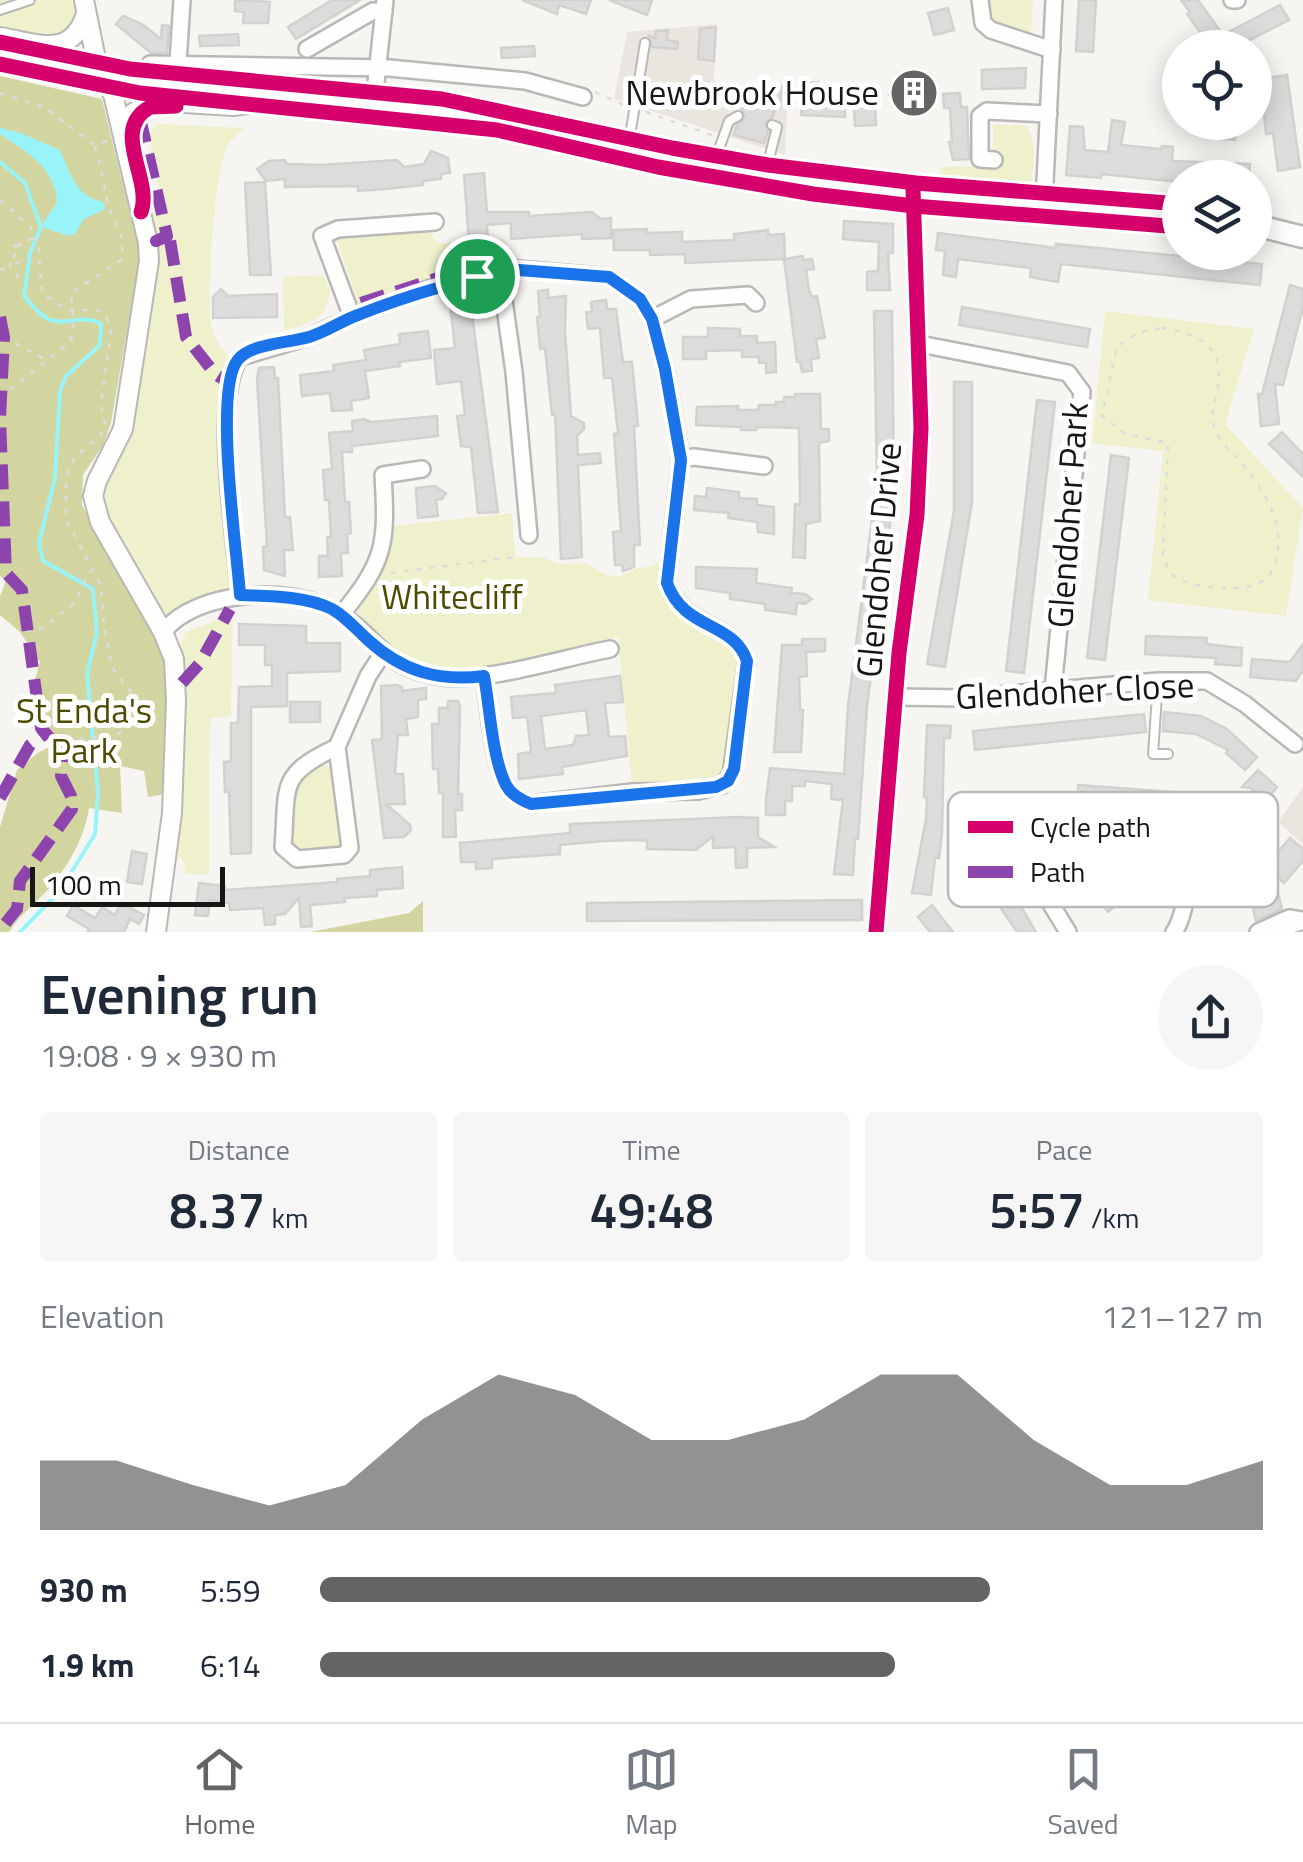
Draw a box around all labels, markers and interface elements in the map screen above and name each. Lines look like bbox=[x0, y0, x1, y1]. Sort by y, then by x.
map controls bbox=[1162, 30, 1272, 270]
button: locate bbox=[1162, 30, 1272, 140]
place label: Newbrook House bbox=[625, 65, 879, 119]
building icon: Newbrook House bbox=[888, 67, 940, 119]
button: layers bbox=[1162, 160, 1272, 270]
pin bbox=[435, 234, 520, 319]
icon: arrive bbox=[450, 249, 505, 304]
street label: Glendoher Park bbox=[1032, 400, 1102, 630]
street label: Glendoher Drive bbox=[841, 440, 915, 680]
park label: Whitecliff bbox=[381, 569, 523, 623]
street label: Glendoher Close bbox=[954, 657, 1196, 723]
park label: St Enda's Park bbox=[16, 683, 152, 777]
legend bbox=[948, 792, 1278, 907]
text: Cycle path bbox=[1030, 805, 1151, 848]
text: Path bbox=[1030, 850, 1085, 893]
scale bar bbox=[30, 862, 225, 906]
text: 100 m bbox=[45, 863, 122, 906]
text: Evening run bbox=[40, 952, 319, 1035]
button: share bbox=[1158, 965, 1263, 1070]
text: 19:08 · 9 × 930 m bbox=[40, 1031, 277, 1079]
text: Distance bbox=[188, 1128, 290, 1171]
text: Time bbox=[622, 1128, 681, 1171]
text: Pace bbox=[1036, 1128, 1093, 1171]
text: 8.37 bbox=[169, 1171, 265, 1247]
text: 49:48 bbox=[590, 1171, 713, 1247]
text: 5:57 bbox=[989, 1171, 1085, 1247]
text: km bbox=[265, 1196, 308, 1239]
text: /km bbox=[1085, 1196, 1139, 1239]
text: Elevation bbox=[40, 1292, 164, 1340]
text: 121–127 m bbox=[1101, 1292, 1263, 1340]
text: 930 m bbox=[40, 1566, 128, 1614]
text: 5:59 bbox=[200, 1566, 261, 1614]
text: 1.9 km bbox=[40, 1641, 134, 1689]
text: 6:14 bbox=[200, 1641, 261, 1689]
tab: Home bbox=[184, 1742, 255, 1845]
tab: Map bbox=[624, 1742, 679, 1845]
tab: Saved bbox=[1047, 1742, 1119, 1845]

